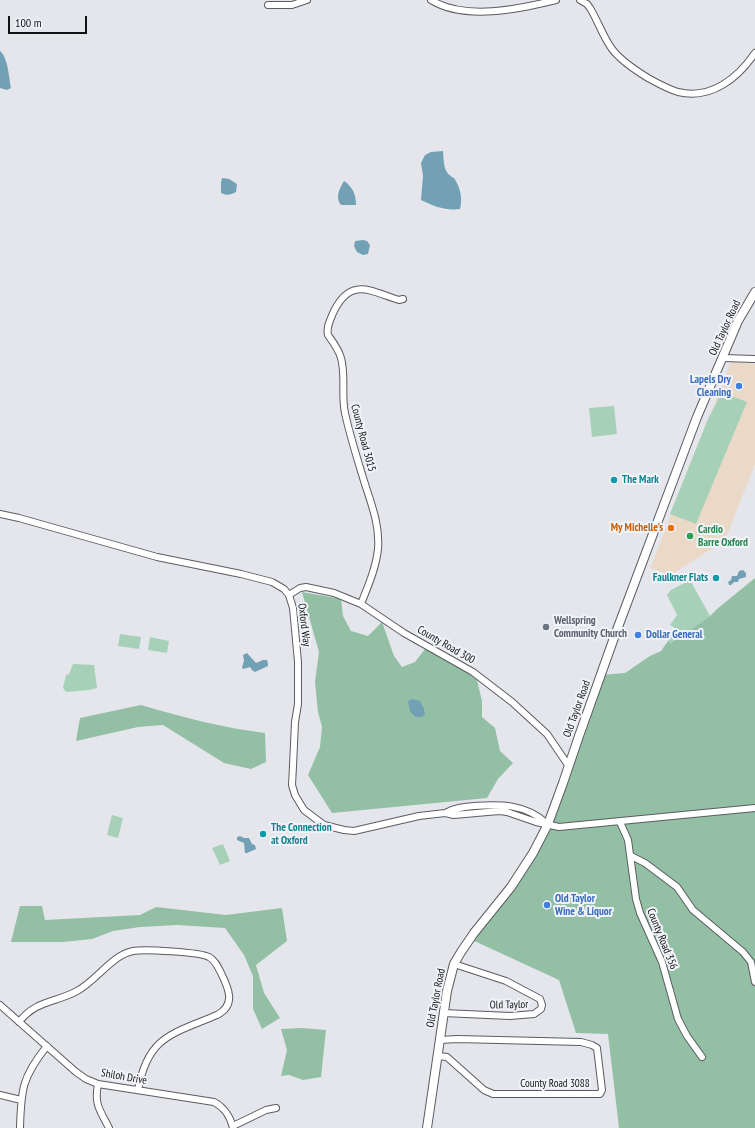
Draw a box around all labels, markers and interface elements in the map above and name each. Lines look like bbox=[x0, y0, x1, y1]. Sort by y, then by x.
scale bar bbox=[10, 8, 89, 34]
text: 100 m bbox=[15, 15, 42, 30]
street label: Old Taylor Road bbox=[706, 298, 744, 358]
place label: Lapels Dry Cleaning bbox=[690, 373, 731, 399]
marker: Lapels Dry Cleaning bbox=[734, 381, 744, 391]
street label: County Road 3015 bbox=[348, 403, 378, 473]
place label: The Mark bbox=[622, 473, 659, 487]
marker: The Mark bbox=[609, 475, 619, 485]
place label: My Michelle's bbox=[611, 521, 663, 535]
marker: My Michelle's bbox=[666, 523, 676, 533]
place label: Cardio Barre Oxford bbox=[698, 523, 748, 549]
marker: Cardio Barre Oxford bbox=[685, 531, 695, 541]
place label: Faulkner Flats bbox=[653, 571, 708, 585]
marker: Faulkner Flats bbox=[711, 573, 721, 583]
street label: Oxford Way bbox=[295, 603, 313, 647]
place label: Wellspring Community Church bbox=[554, 614, 627, 640]
marker: Wellspring Community Church bbox=[541, 622, 551, 632]
street label: County Road 300 bbox=[415, 623, 477, 667]
place label: Dollar General bbox=[646, 628, 702, 642]
marker: Dollar General bbox=[633, 630, 643, 640]
street label: Old Taylor Road bbox=[561, 679, 593, 739]
place label: The Connection at Oxford bbox=[271, 821, 332, 847]
marker: The Connection at Oxford bbox=[258, 829, 268, 839]
place label: Old Taylor Wine & Liquor bbox=[555, 892, 612, 918]
marker: Old Taylor Wine & Liquor bbox=[542, 900, 552, 910]
street label: County Road 356 bbox=[644, 907, 680, 971]
street label: Old Taylor Road bbox=[424, 967, 448, 1029]
street label: Old Taylor bbox=[490, 998, 528, 1012]
street label: Shiloh Drive bbox=[100, 1066, 148, 1088]
street label: County Road 3088 bbox=[520, 1077, 590, 1091]

